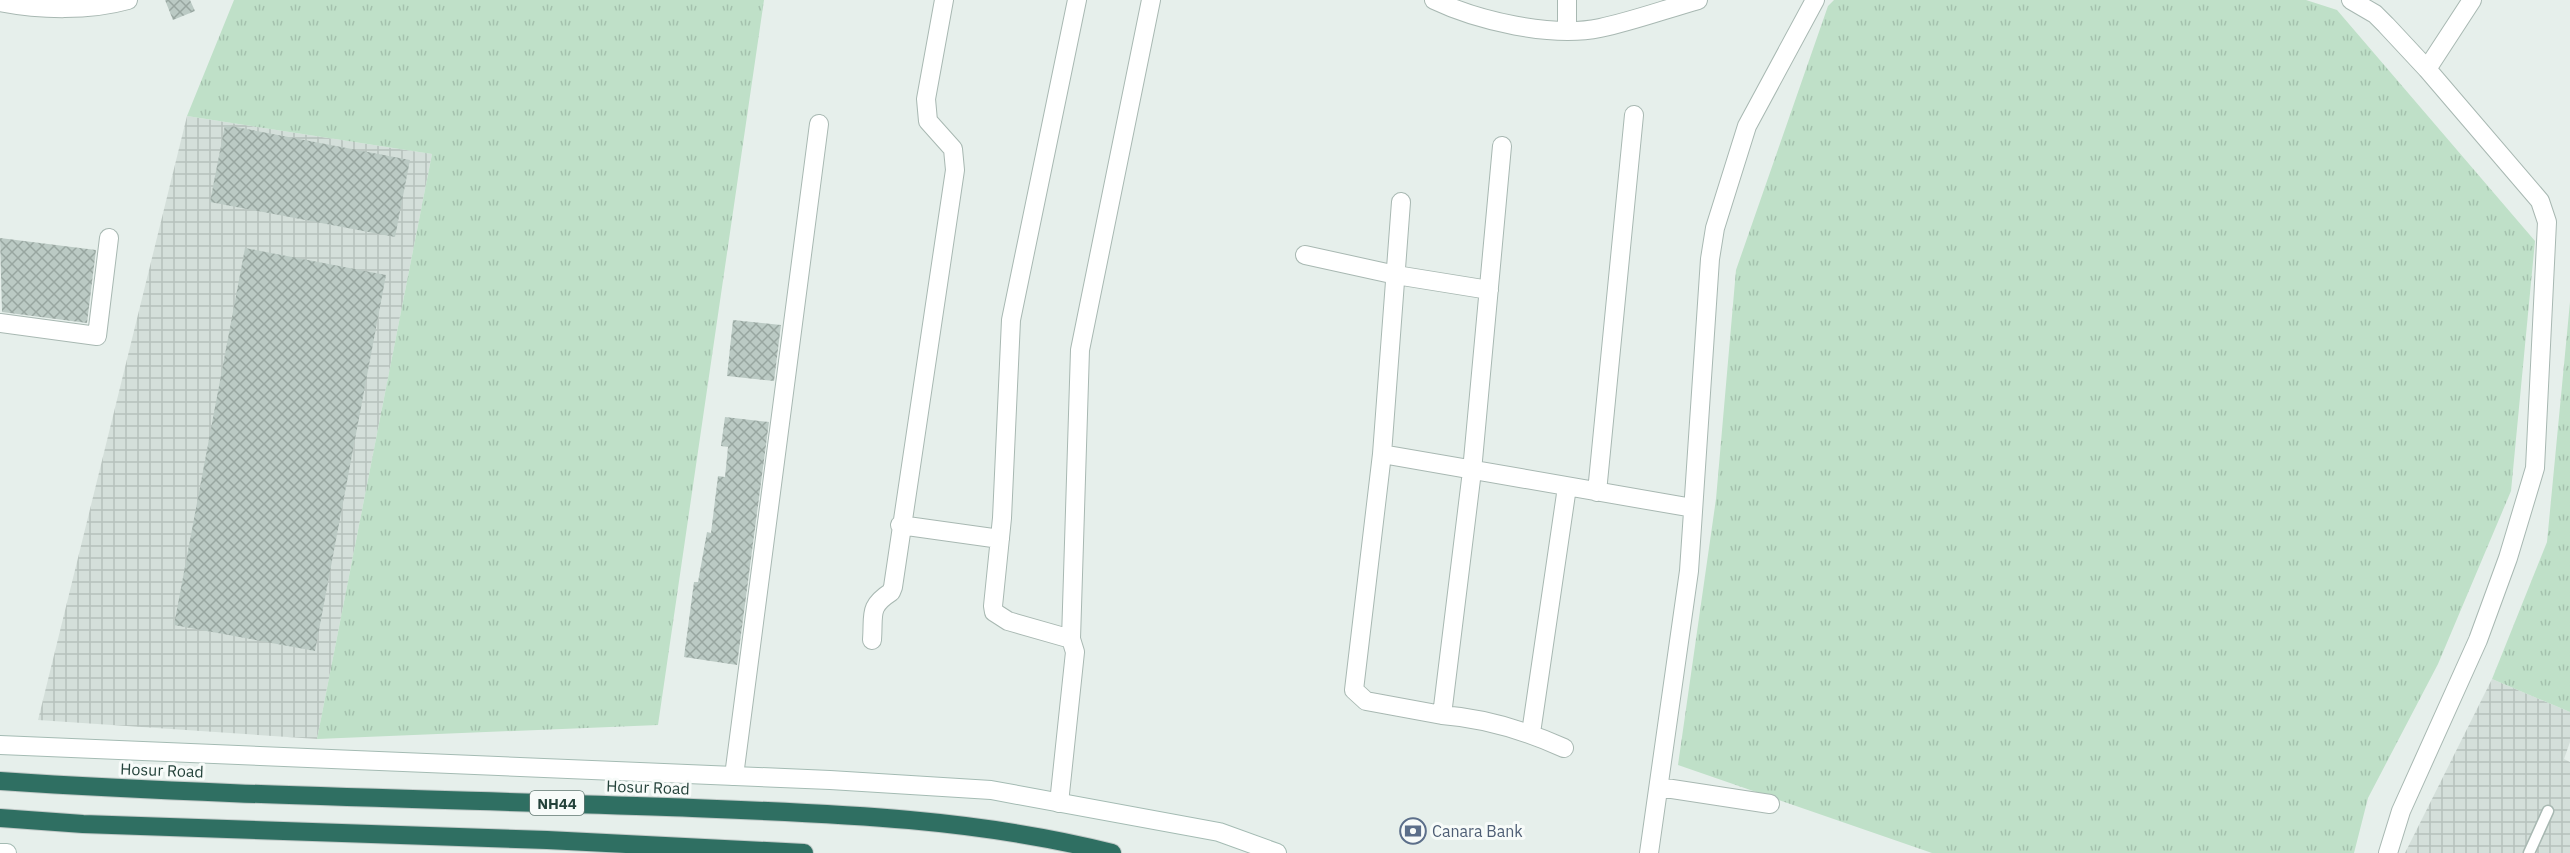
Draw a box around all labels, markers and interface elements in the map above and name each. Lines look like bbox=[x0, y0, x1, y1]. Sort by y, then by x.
street label: Hosur Road bbox=[120, 759, 204, 781]
street label: Hosur Road bbox=[606, 776, 690, 798]
road number: NH44 bbox=[530, 791, 584, 815]
bank icon: Canara Bank bbox=[1398, 816, 1428, 846]
place label: Canara Bank bbox=[1432, 821, 1523, 841]

